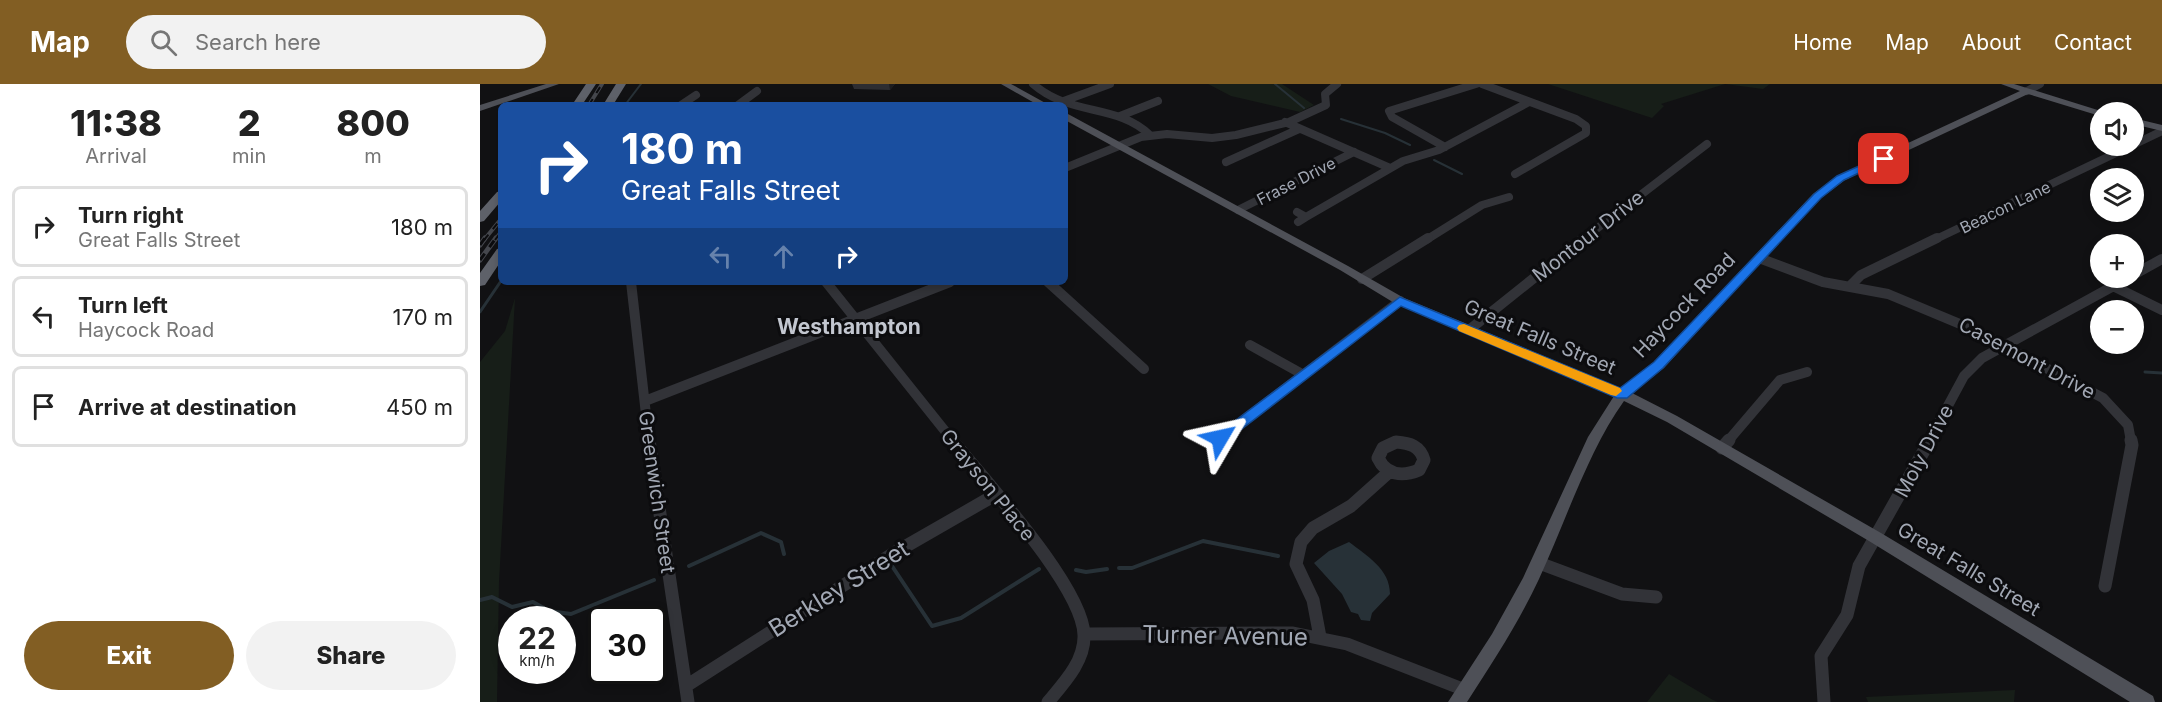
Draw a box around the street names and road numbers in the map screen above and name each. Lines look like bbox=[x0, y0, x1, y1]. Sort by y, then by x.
street label: Frase Drive bbox=[1253, 153, 1339, 209]
street label: Beacon Lane bbox=[1956, 176, 2054, 238]
street label: Montour Drive bbox=[1527, 185, 1649, 287]
street label: Haycock Road bbox=[1628, 248, 1740, 362]
street label: Great Falls Street bbox=[1461, 294, 1620, 380]
street label: Casemont Drive bbox=[1955, 312, 2099, 404]
street label: Moly Drive bbox=[1890, 401, 1958, 501]
street label: Greenwich Street bbox=[634, 409, 680, 575]
street label: Grayson Place bbox=[936, 424, 1040, 546]
street label: Great Falls Street bbox=[1893, 517, 2045, 621]
street label: Berkley Street bbox=[763, 534, 914, 643]
street label: Turner Avenue bbox=[1142, 620, 1308, 651]

